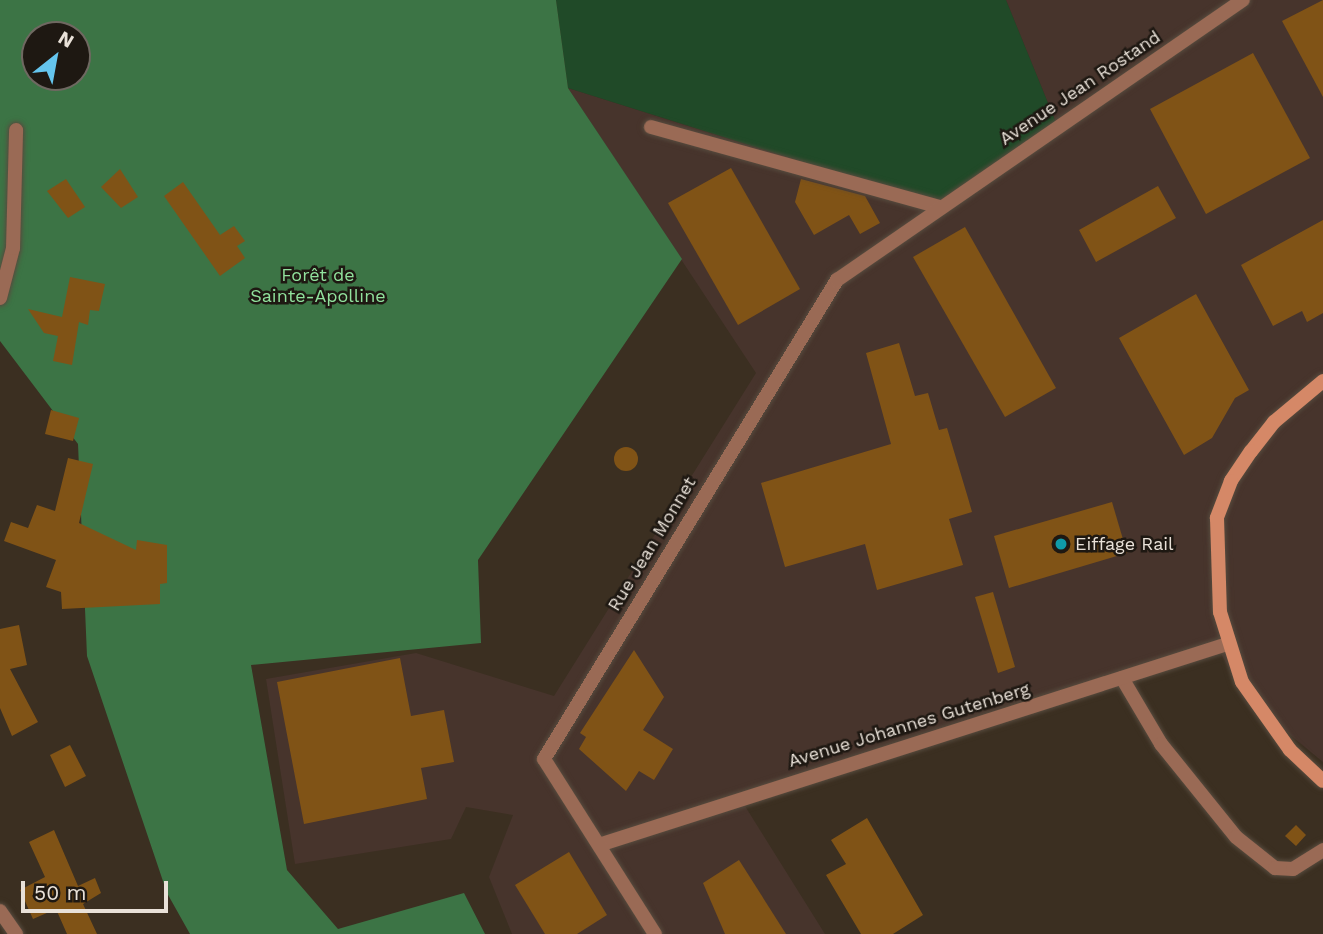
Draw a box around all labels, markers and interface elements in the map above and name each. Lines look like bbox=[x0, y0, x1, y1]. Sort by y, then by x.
north arrow bbox=[21, 21, 91, 91]
text: N bbox=[54, 26, 78, 53]
street label: Avenue Jean Rostand bbox=[995, 26, 1165, 150]
park label: Forêt de Sainte-Apolline bbox=[250, 265, 386, 308]
street label: Rue Jean Monnet bbox=[603, 473, 701, 615]
place label: Eiffage Rail bbox=[1075, 533, 1174, 555]
marker: Eiffage Rail bbox=[1053, 536, 1069, 552]
street label: Avenue Johannes Gutenberg bbox=[786, 678, 1032, 772]
scale bar bbox=[24, 867, 172, 911]
text: 50 m bbox=[34, 880, 86, 905]

